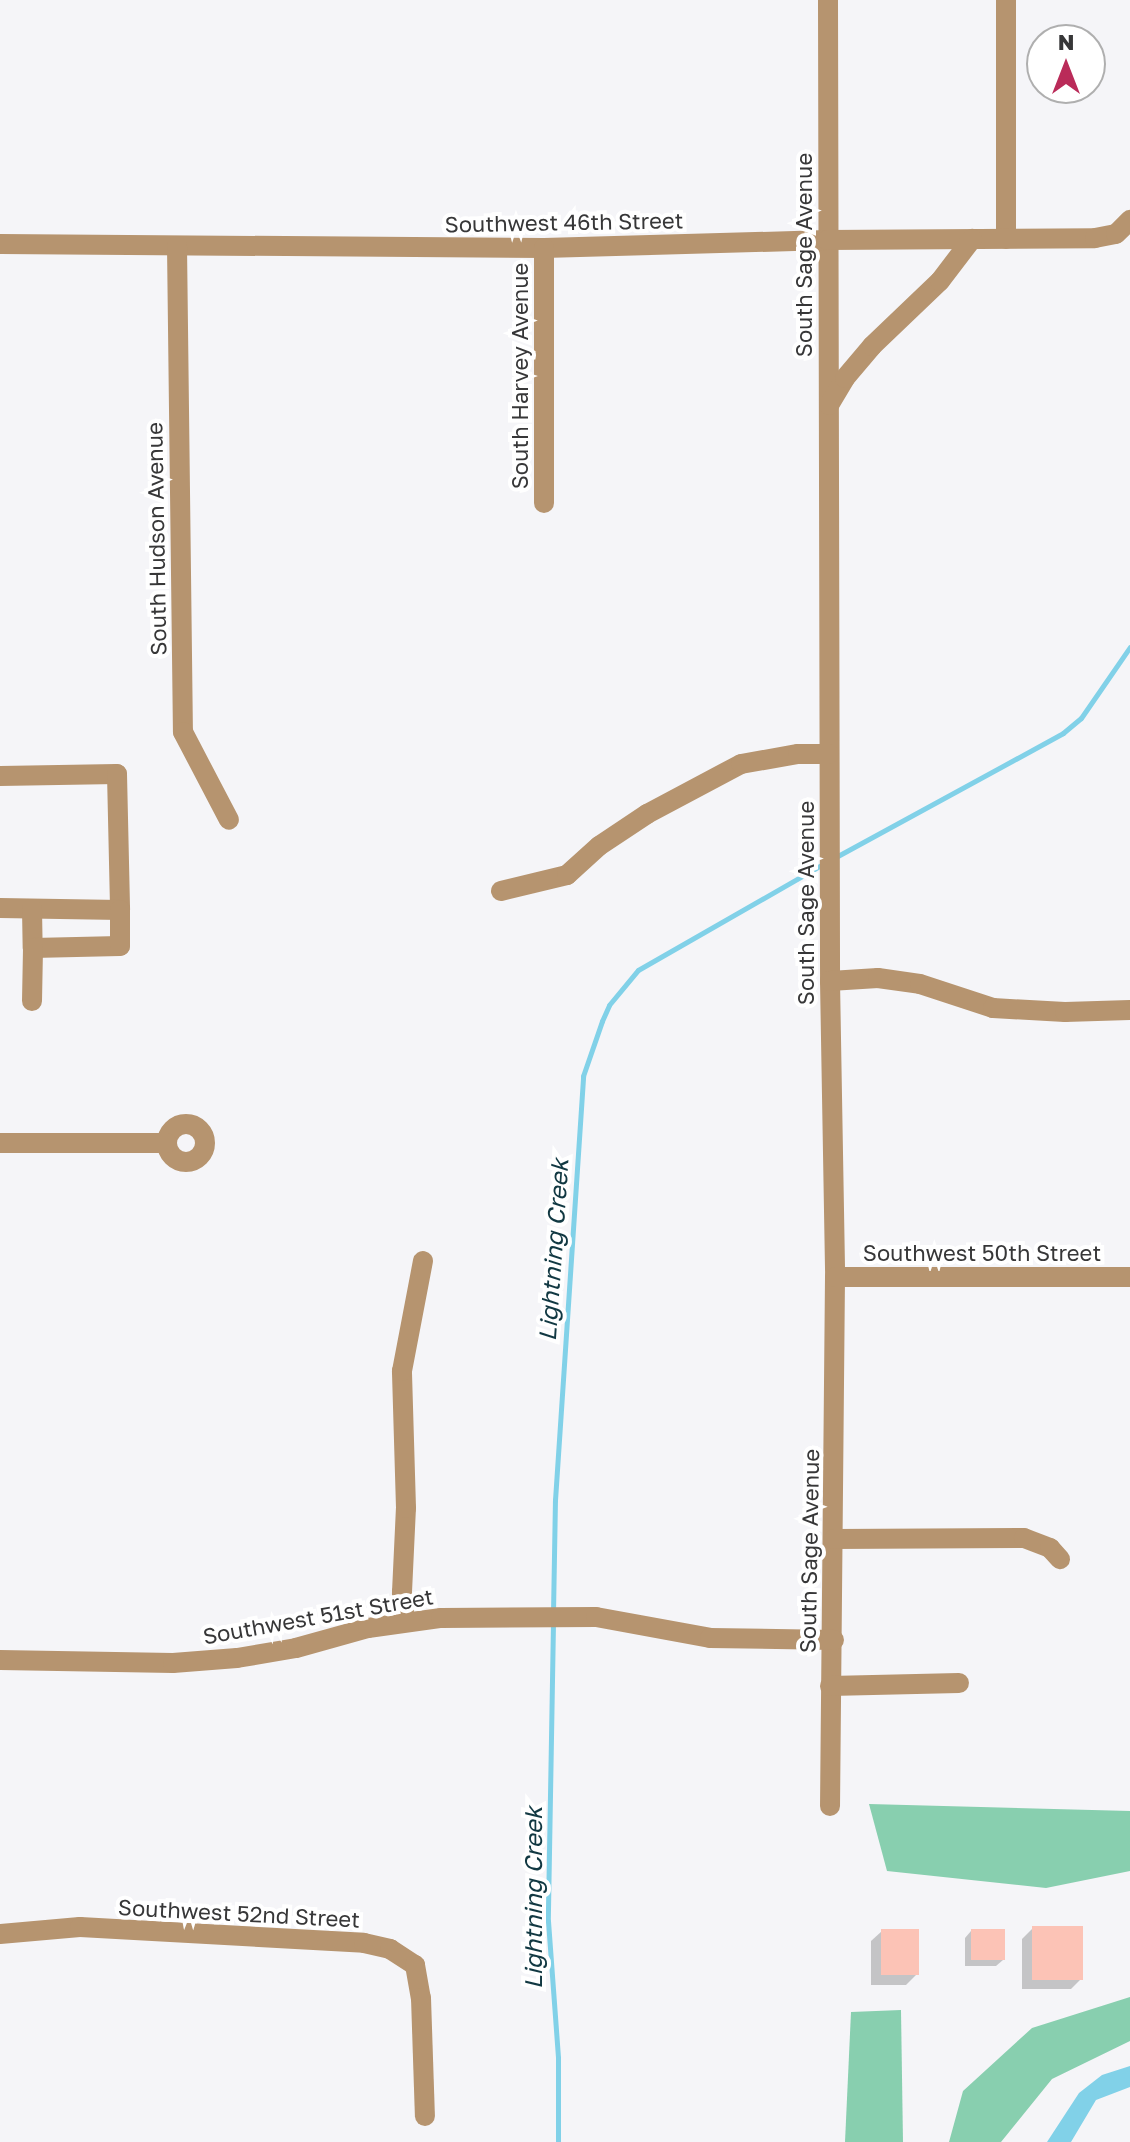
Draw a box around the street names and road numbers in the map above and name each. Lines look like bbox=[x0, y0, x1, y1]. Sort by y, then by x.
street label: South Sage Avenue bbox=[791, 153, 817, 357]
street label: Southwest 46th Street bbox=[444, 207, 684, 237]
street label: South Harvey Avenue bbox=[507, 263, 533, 489]
street label: South Hudson Avenue bbox=[141, 422, 171, 656]
street label: South Sage Avenue bbox=[793, 801, 819, 1005]
street label: Southwest 50th Street bbox=[863, 1240, 1101, 1266]
street label: South Sage Avenue bbox=[794, 1449, 824, 1653]
street label: Southwest 51st Street bbox=[201, 1583, 435, 1649]
street label: Southwest 52nd Street bbox=[117, 1893, 361, 1933]

